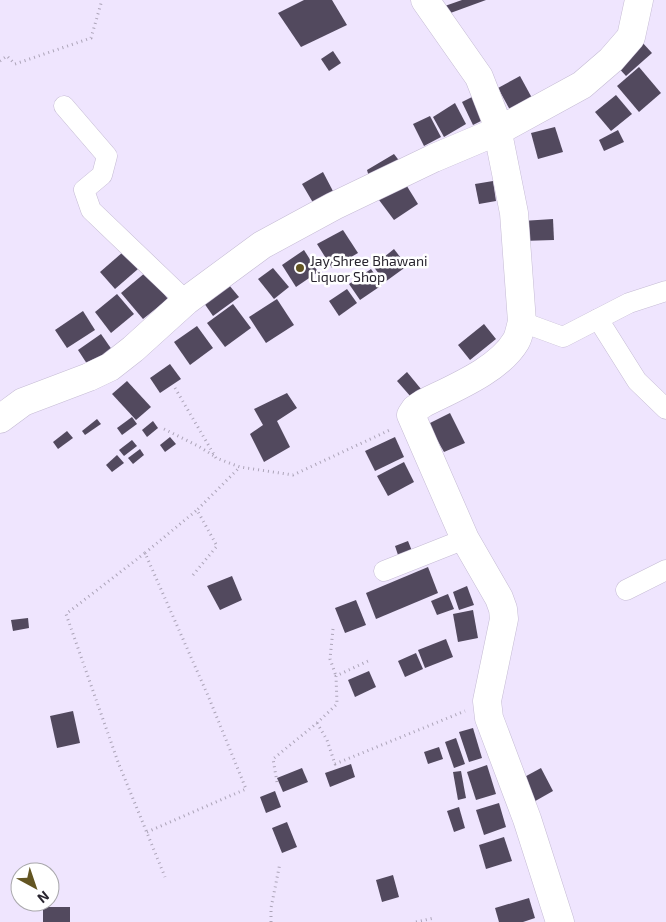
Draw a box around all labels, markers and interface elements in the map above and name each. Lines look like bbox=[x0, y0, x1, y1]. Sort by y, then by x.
place label: Jay Shree Bhawani Liquor Shop bbox=[310, 252, 428, 285]
marker: Jay Shree Bhawani Liquor Shop bbox=[294, 262, 306, 274]
north arrow bbox=[10, 862, 60, 912]
text: N bbox=[34, 888, 53, 907]

